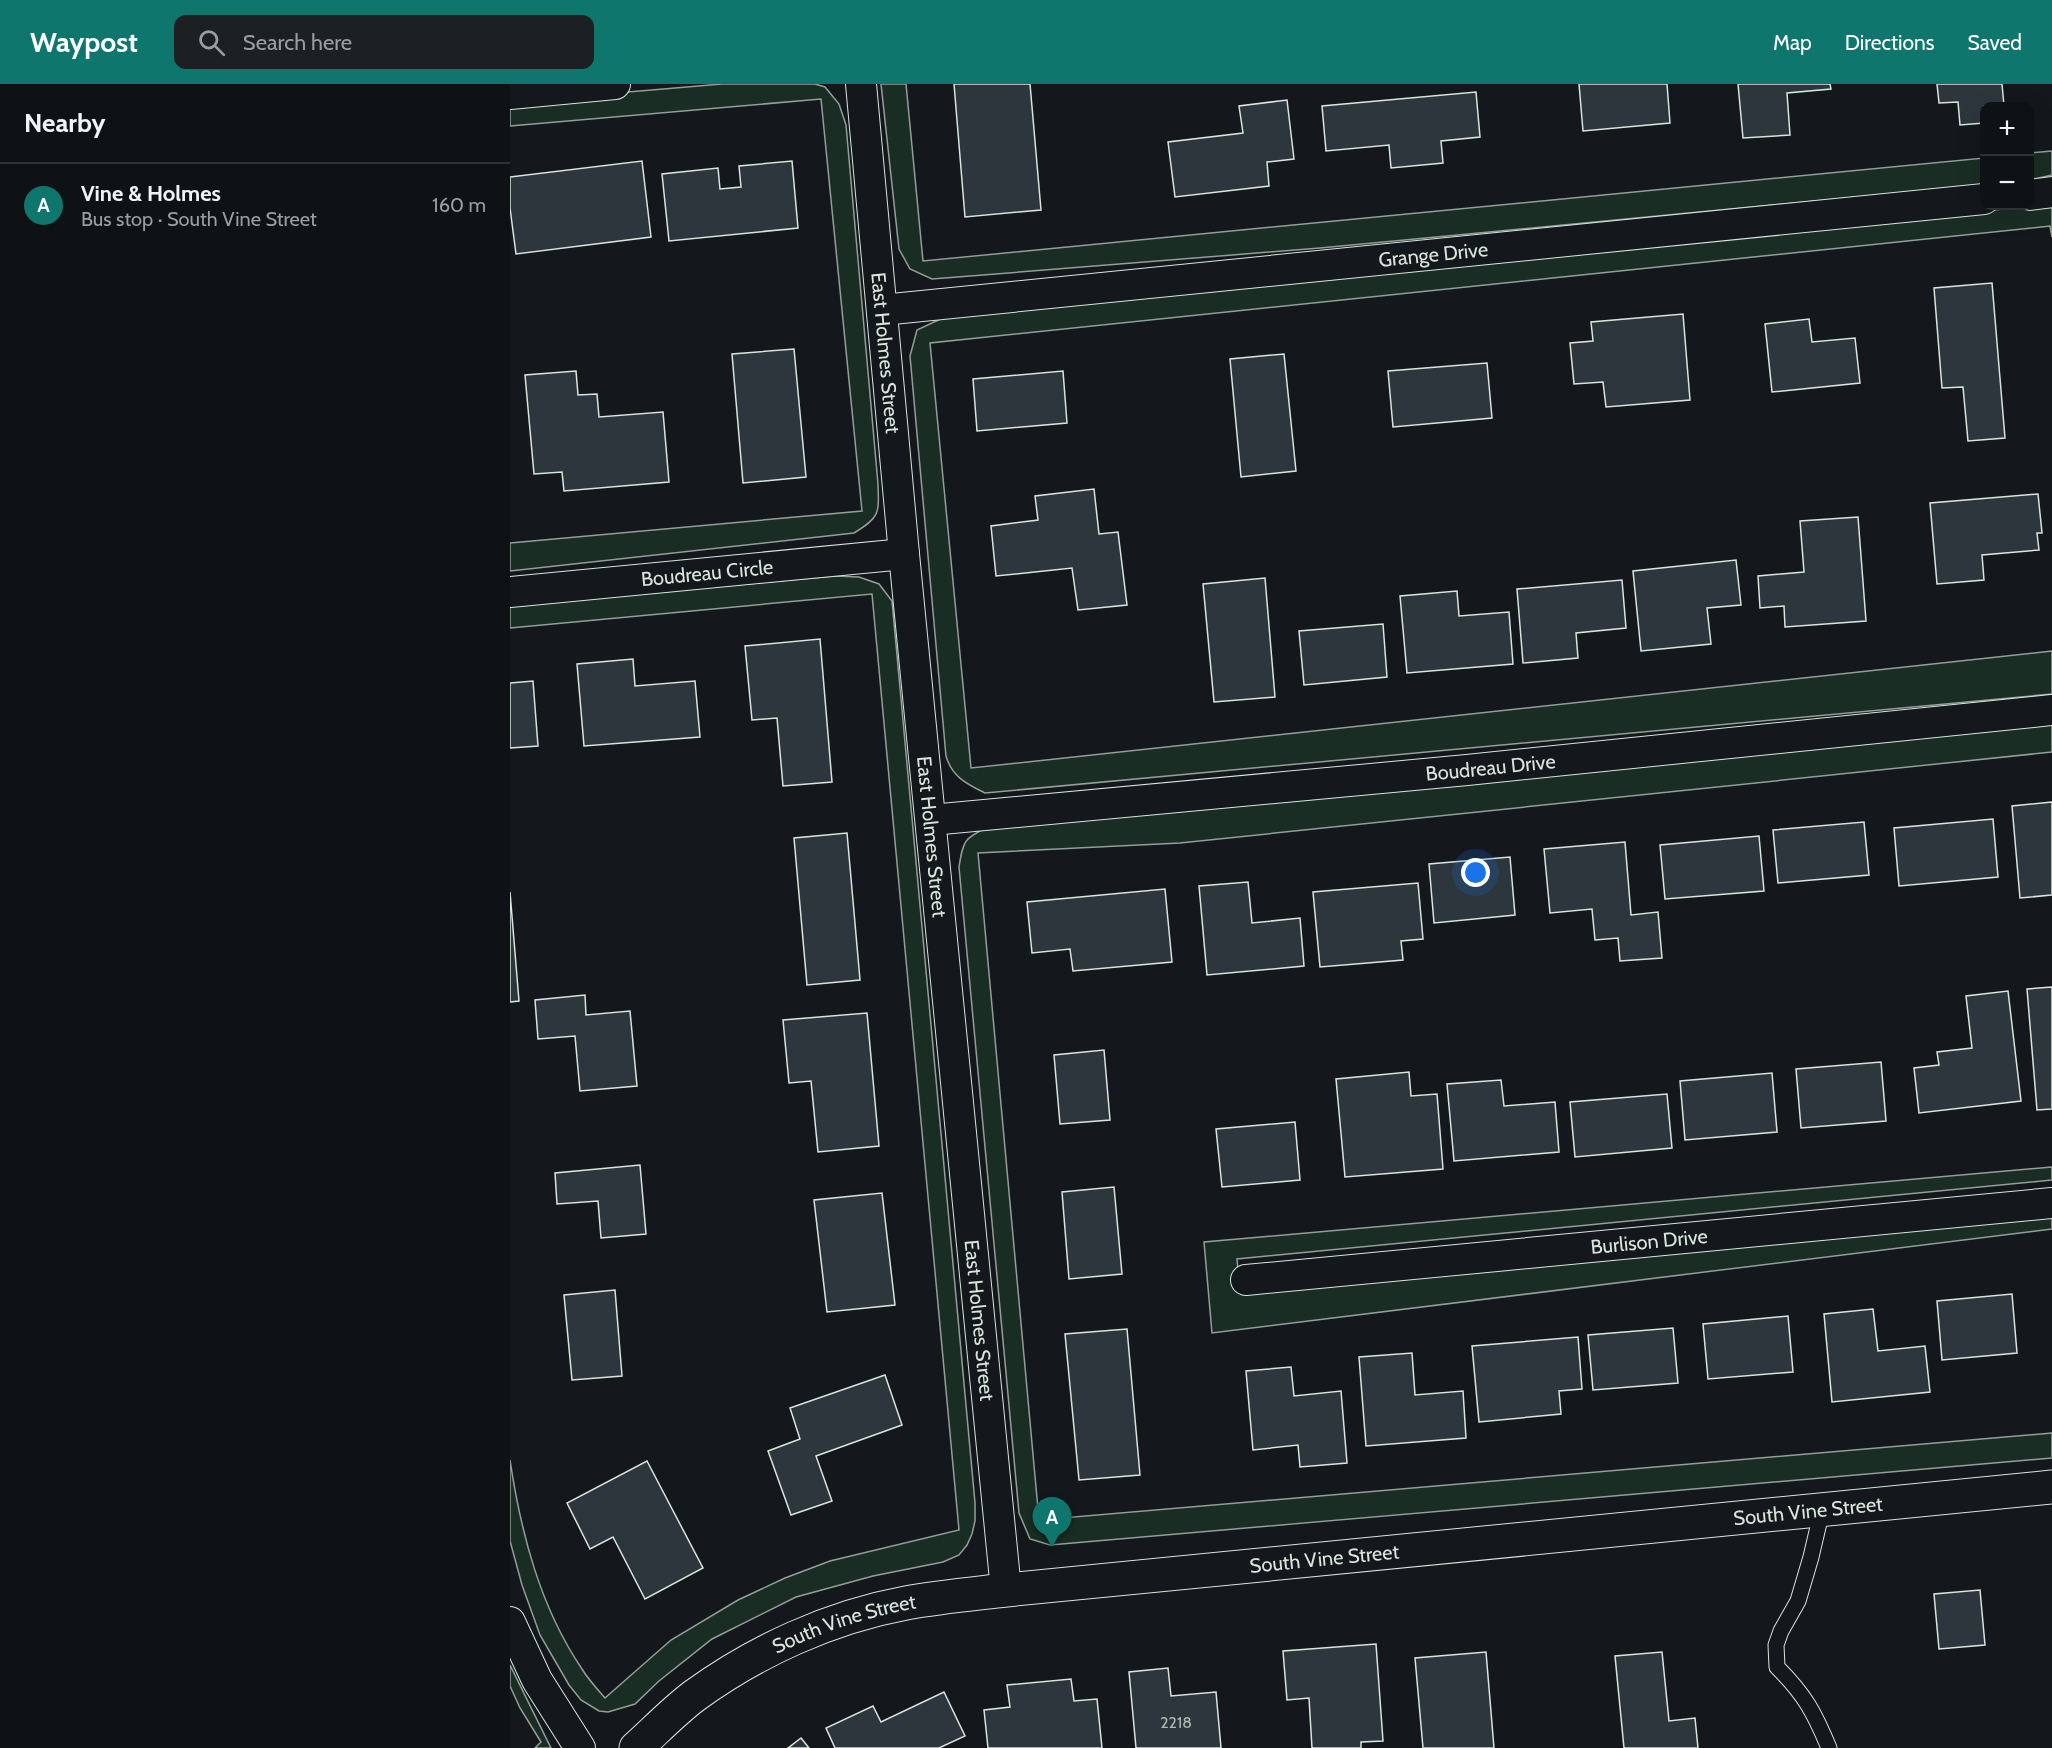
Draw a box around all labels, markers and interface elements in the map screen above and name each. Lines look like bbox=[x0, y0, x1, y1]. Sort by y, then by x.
search box bbox=[174, 15, 594, 69]
text: Waypost bbox=[30, 25, 138, 59]
icon: search bbox=[195, 26, 228, 59]
text: Search here bbox=[243, 29, 352, 56]
text: Map bbox=[1773, 30, 1812, 55]
text: Directions bbox=[1845, 30, 1934, 55]
text: Saved bbox=[1967, 30, 2022, 55]
map controls bbox=[1980, 102, 2034, 210]
button: + bbox=[1980, 102, 2034, 156]
text: Nearby bbox=[24, 107, 105, 139]
button: − bbox=[1980, 156, 2034, 210]
text: Vine & Holmes bbox=[81, 180, 221, 207]
text: A bbox=[37, 193, 50, 217]
text: 160 m bbox=[432, 193, 486, 217]
text: Bus stop · South Vine Street bbox=[81, 207, 317, 231]
street label: Grange Drive bbox=[1377, 237, 1489, 272]
street label: East Holmes Street bbox=[866, 271, 905, 435]
street label: Boudreau Circle bbox=[640, 555, 774, 591]
street label: Boudreau Drive bbox=[1425, 749, 1557, 786]
street label: East Holmes Street bbox=[912, 755, 952, 919]
your location bbox=[1461, 858, 1490, 887]
street label: Burlison Drive bbox=[1590, 1224, 1709, 1259]
street label: East Holmes Street bbox=[960, 1239, 999, 1402]
street label: South Vine Street bbox=[1732, 1492, 1884, 1530]
pin: A bbox=[1032, 1498, 1072, 1547]
street label: South Vine Street bbox=[1249, 1539, 1400, 1578]
street label: South Vine Street bbox=[768, 1589, 918, 1659]
house number: 2218 bbox=[1160, 1713, 1192, 1732]

